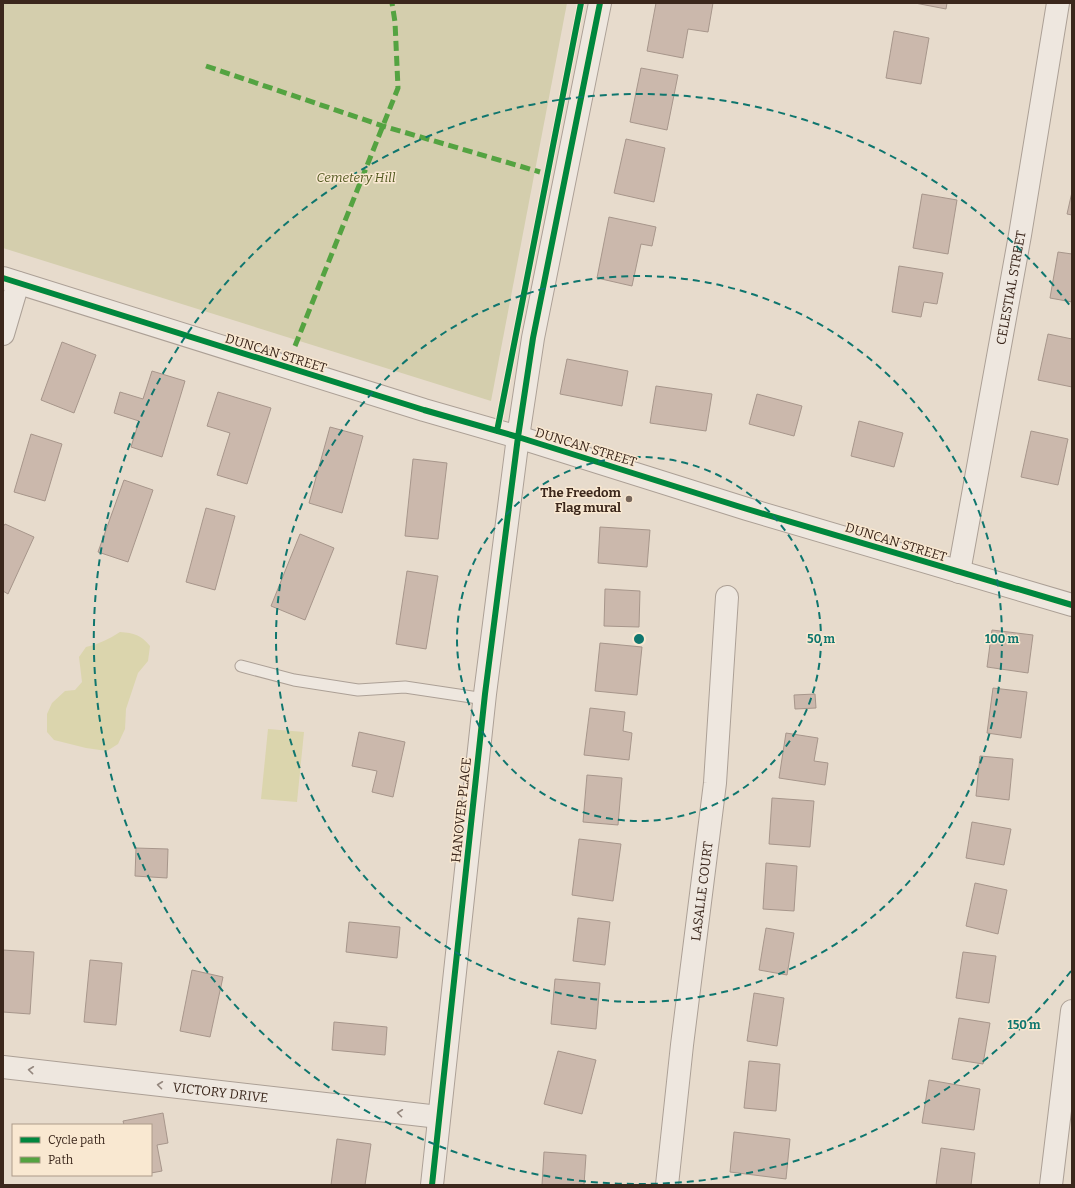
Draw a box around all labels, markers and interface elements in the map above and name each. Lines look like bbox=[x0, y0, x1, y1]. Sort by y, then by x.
park label: Cemetery Hill bbox=[317, 170, 396, 185]
street label: CELESTIAL STREET bbox=[993, 229, 1028, 346]
street label: DUNCAN STREET bbox=[223, 330, 329, 376]
street label: DUNCAN STREET bbox=[533, 424, 639, 470]
place label: The Freedom Flag mural bbox=[540, 485, 622, 515]
marker: The Freedom Flag mural bbox=[624, 494, 634, 504]
street label: DUNCAN STREET bbox=[843, 519, 949, 565]
centre of rings bbox=[632, 632, 646, 646]
text: 50 m bbox=[807, 632, 835, 646]
text: 100 m bbox=[985, 632, 1020, 646]
street label: HANOVER PLACE bbox=[448, 757, 474, 863]
street label: LASALLE COURT bbox=[688, 840, 715, 942]
text: 150 m bbox=[1008, 1018, 1041, 1032]
one-way arrow bbox=[28, 1066, 34, 1075]
street label: VICTORY DRIVE bbox=[172, 1079, 269, 1105]
one-way arrow bbox=[157, 1081, 163, 1090]
one-way arrow bbox=[397, 1109, 403, 1118]
legend bbox=[12, 1124, 152, 1176]
text: Cycle path bbox=[48, 1133, 106, 1147]
text: Path bbox=[48, 1153, 74, 1167]

